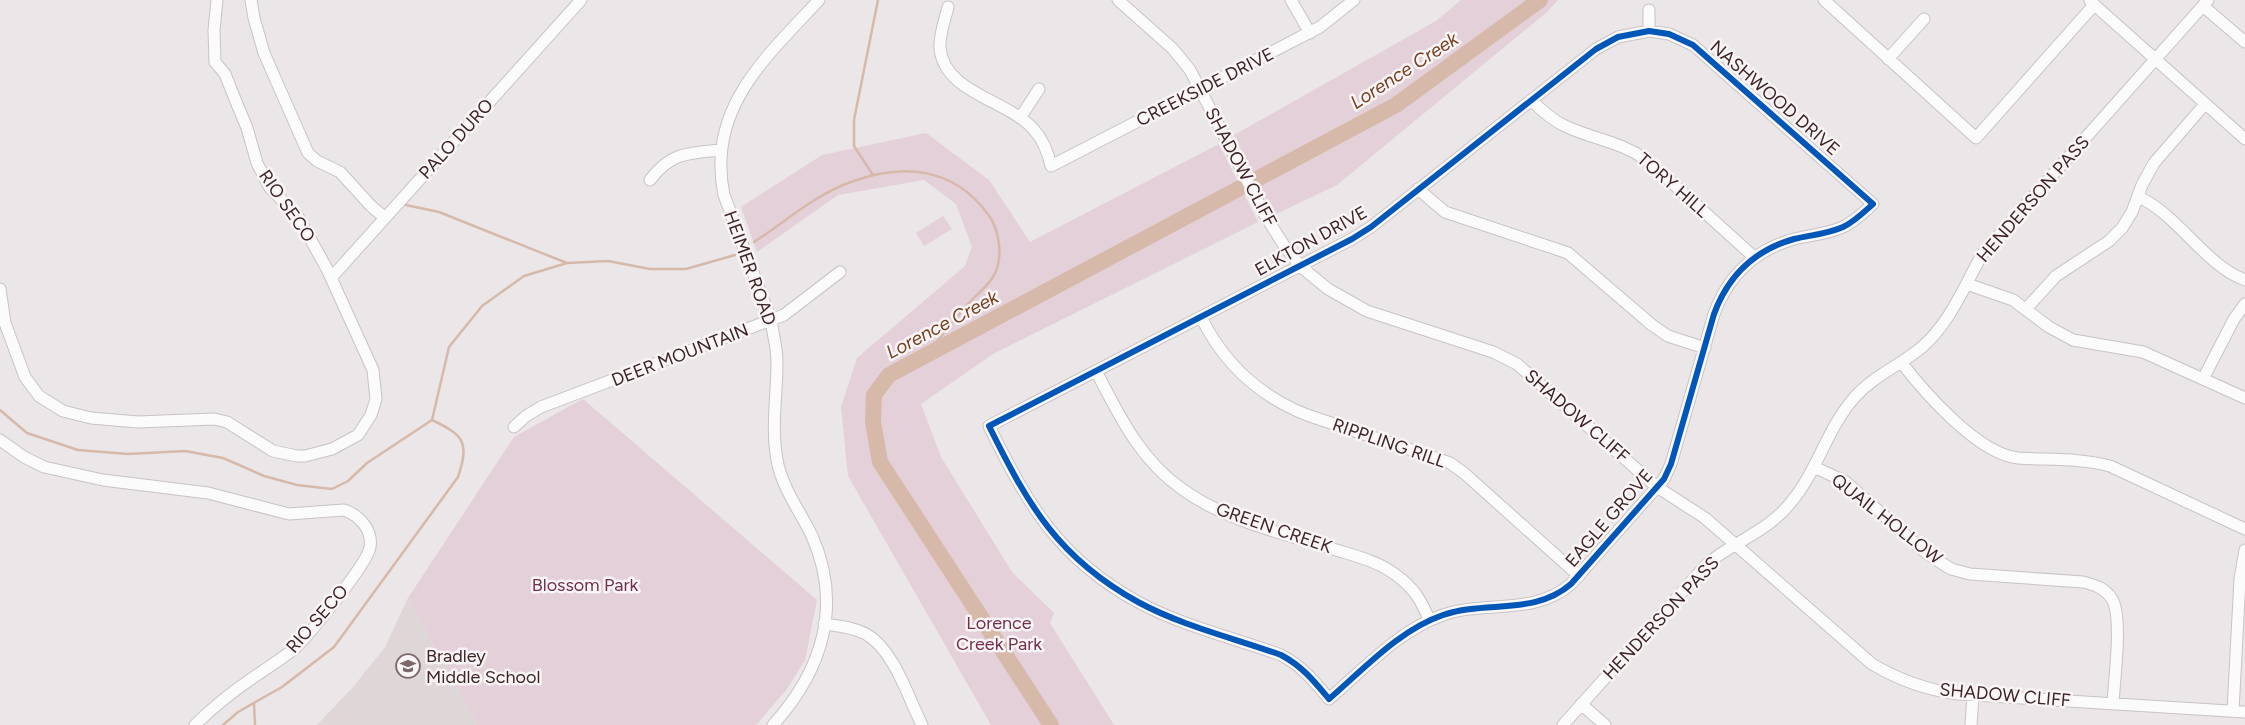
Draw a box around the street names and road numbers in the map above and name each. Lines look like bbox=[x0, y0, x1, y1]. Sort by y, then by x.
street label: NASHWOOD DRIVE bbox=[1706, 36, 1844, 160]
street label: CREEKSIDE DRIVE bbox=[1132, 43, 1278, 131]
street label: PALO DURO bbox=[414, 94, 498, 184]
street label: SHADOW CLIFF bbox=[1200, 104, 1282, 230]
street label: HENDERSON PASS bbox=[1972, 131, 2094, 267]
street label: TORY HILL bbox=[1633, 148, 1714, 222]
street label: RIO SECO bbox=[254, 166, 320, 246]
street label: ELKTON DRIVE bbox=[1251, 201, 1371, 281]
street label: HEIMER ROAD bbox=[719, 208, 781, 328]
street label: DEER MOUNTAIN bbox=[608, 319, 752, 391]
street label: SHADOW CLIFF bbox=[1520, 365, 1634, 468]
street label: RIPPLING RILL bbox=[1330, 413, 1449, 473]
street label: EAGLE GROVE bbox=[1561, 465, 1657, 571]
street label: QUAIL HOLLOW bbox=[1827, 469, 1947, 570]
street label: GREEN CREEK bbox=[1213, 498, 1335, 558]
street label: HENDERSON PASS bbox=[1598, 552, 1724, 684]
street label: RIO SECO bbox=[281, 580, 353, 658]
street label: SHADOW CLIFF bbox=[1939, 678, 2072, 712]

